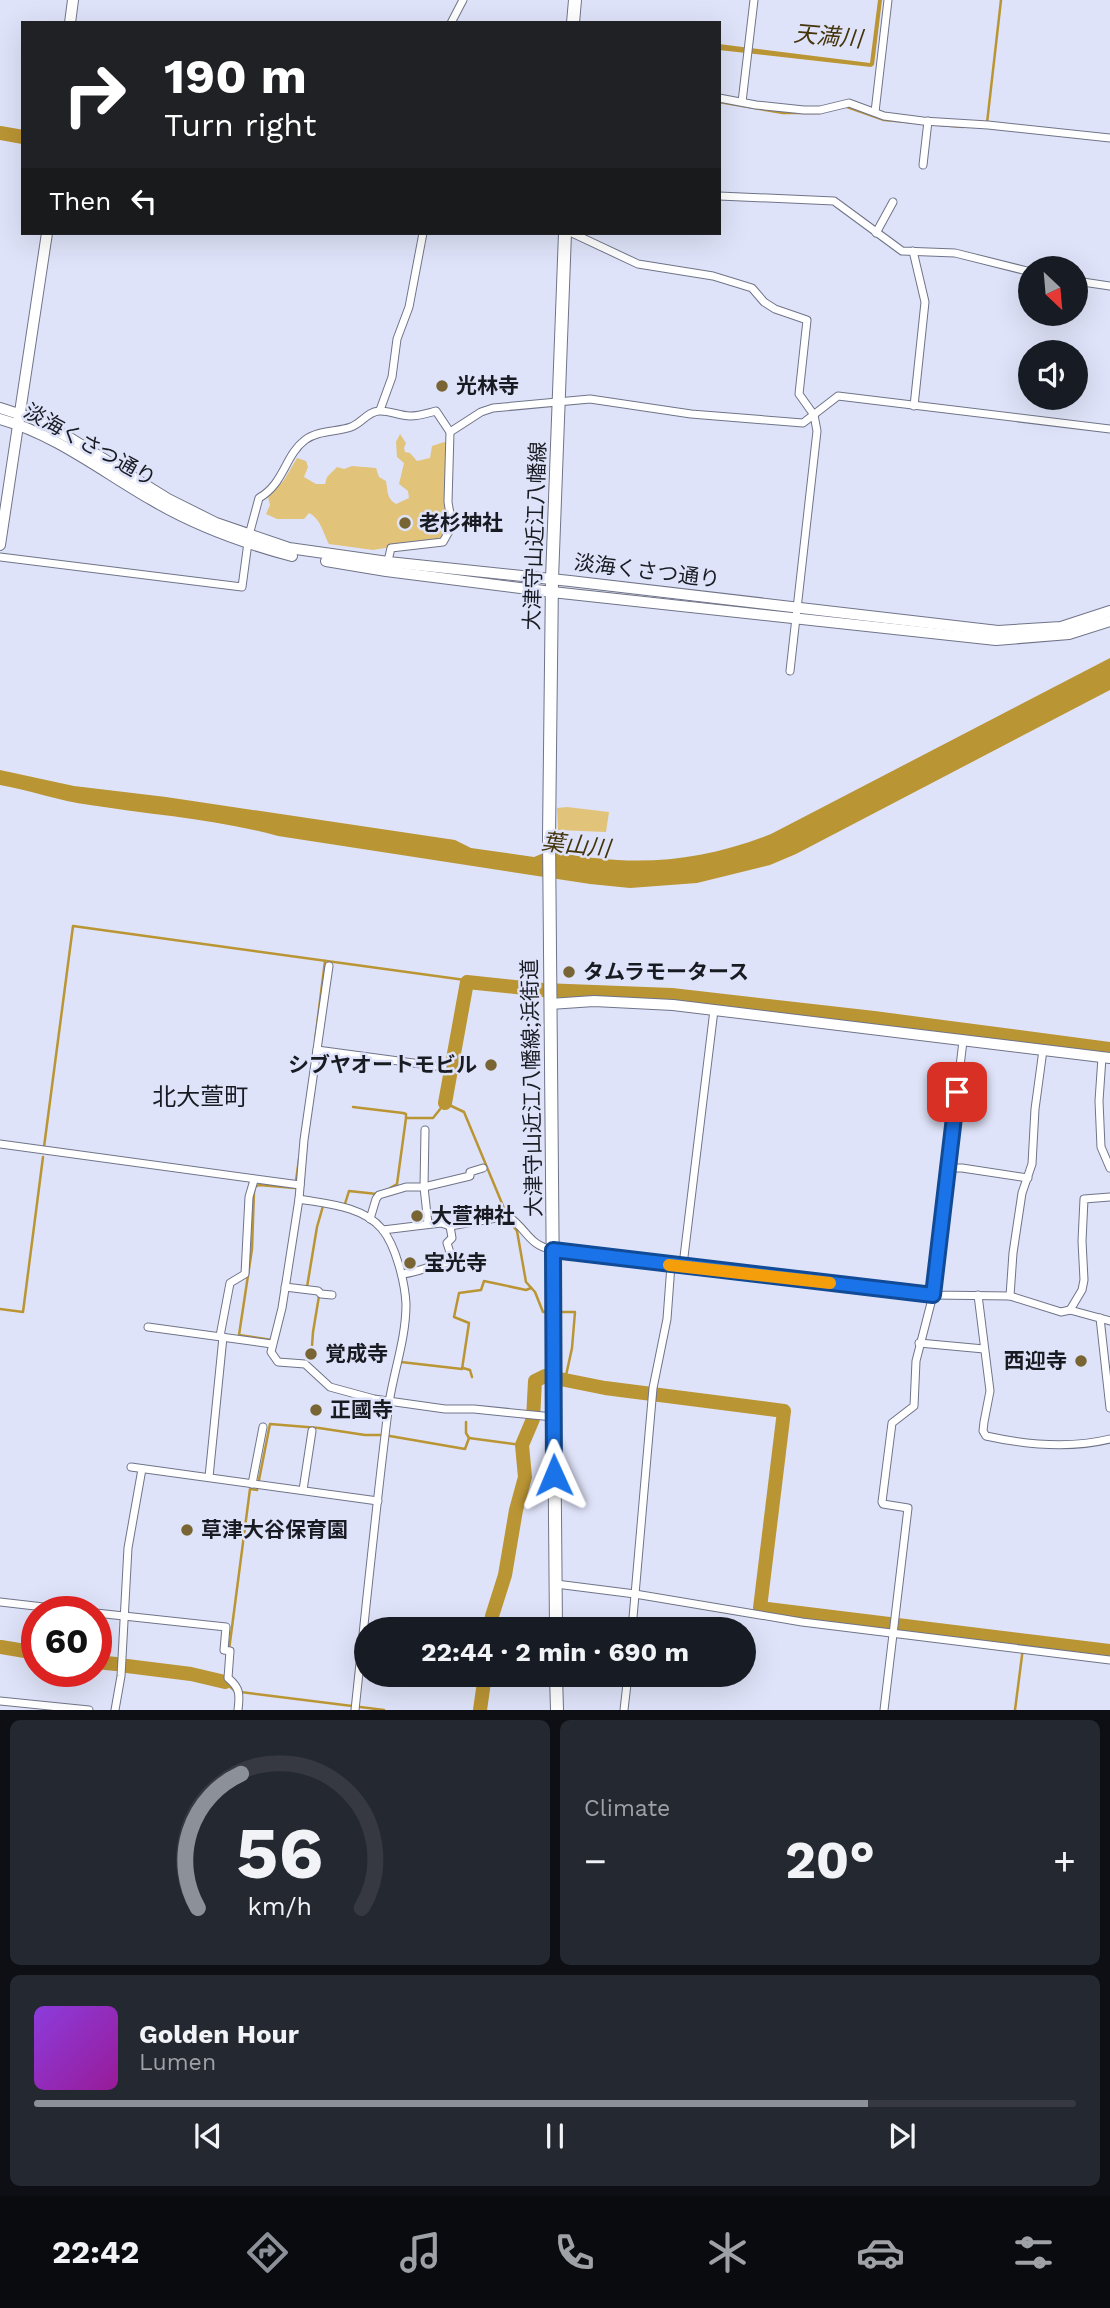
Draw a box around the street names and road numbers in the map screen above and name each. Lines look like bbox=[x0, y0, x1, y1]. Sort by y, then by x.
street label: 淡海くさつ通り bbox=[20, 398, 161, 491]
street label: 大津守山近江八幡線 bbox=[519, 441, 550, 631]
street label: 淡海くさつ通り bbox=[573, 549, 722, 592]
street label: 大津守山近江八幡線;浜街道 bbox=[517, 959, 546, 1217]

